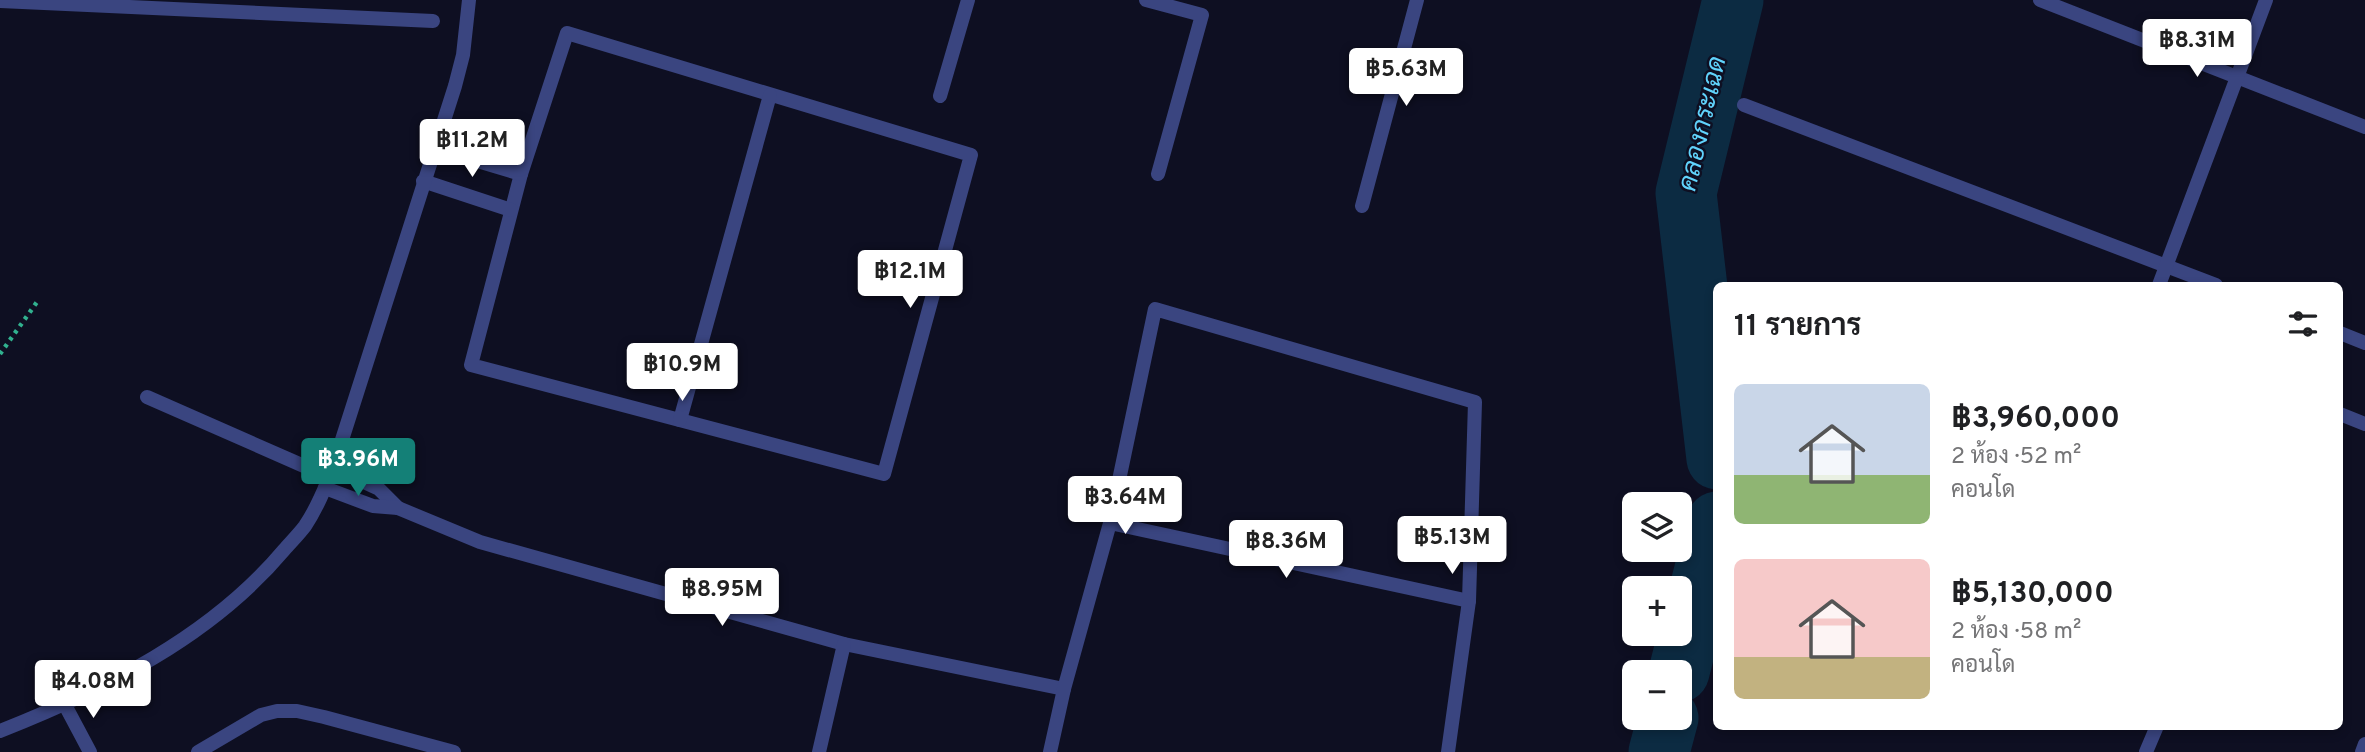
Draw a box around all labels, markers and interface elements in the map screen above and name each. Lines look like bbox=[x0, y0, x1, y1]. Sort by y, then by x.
pin: ฿8.31M bbox=[2140, 20, 2254, 79]
text: ฿8.31M bbox=[2159, 27, 2235, 56]
pin: ฿5.63M bbox=[1349, 48, 1463, 108]
water label: คลองกระเฉด bbox=[1672, 53, 1736, 195]
text: ฿5.63M bbox=[1365, 56, 1447, 85]
pin: ฿11.2M bbox=[415, 120, 529, 179]
text: ฿11.2M bbox=[436, 127, 508, 156]
pin: ฿12.1M bbox=[853, 250, 967, 310]
text: ฿12.1M bbox=[874, 258, 946, 287]
icon: filters bbox=[2284, 305, 2322, 343]
text: 11 รายการ bbox=[1734, 309, 1862, 346]
pin: ฿10.9M bbox=[625, 344, 739, 403]
text: ฿10.9M bbox=[643, 351, 721, 380]
text: ฿3,960,000 bbox=[1951, 401, 2120, 438]
icon: home bbox=[1790, 412, 1874, 496]
pin: ฿3.96M bbox=[301, 438, 415, 498]
text: 2 ห้อง · 52 m² bbox=[1951, 443, 2081, 472]
text: ฿3.96M bbox=[317, 446, 399, 475]
pin: ฿3.64M bbox=[1068, 476, 1182, 536]
text: คอนโด bbox=[1951, 477, 2015, 506]
text: ฿3.64M bbox=[1084, 484, 1166, 513]
map controls bbox=[1622, 492, 1692, 730]
button: layers bbox=[1622, 492, 1692, 562]
pin: ฿5.13M bbox=[1395, 516, 1509, 576]
pin: ฿8.36M bbox=[1229, 520, 1343, 580]
text: ฿5.13M bbox=[1413, 524, 1491, 553]
text: ฿8.36M bbox=[1245, 528, 1327, 557]
pin: ฿8.95M bbox=[665, 568, 779, 628]
text: ฿8.95M bbox=[681, 576, 763, 605]
button: + bbox=[1622, 576, 1692, 646]
text: ฿5,130,000 bbox=[1951, 576, 2114, 613]
icon: home bbox=[1790, 587, 1874, 671]
text: 2 ห้อง · 58 m² bbox=[1951, 618, 2081, 647]
text: คอนโด bbox=[1951, 652, 2015, 681]
pin: ฿4.08M bbox=[36, 660, 150, 720]
button: − bbox=[1622, 660, 1692, 730]
text: ฿4.08M bbox=[51, 668, 135, 697]

